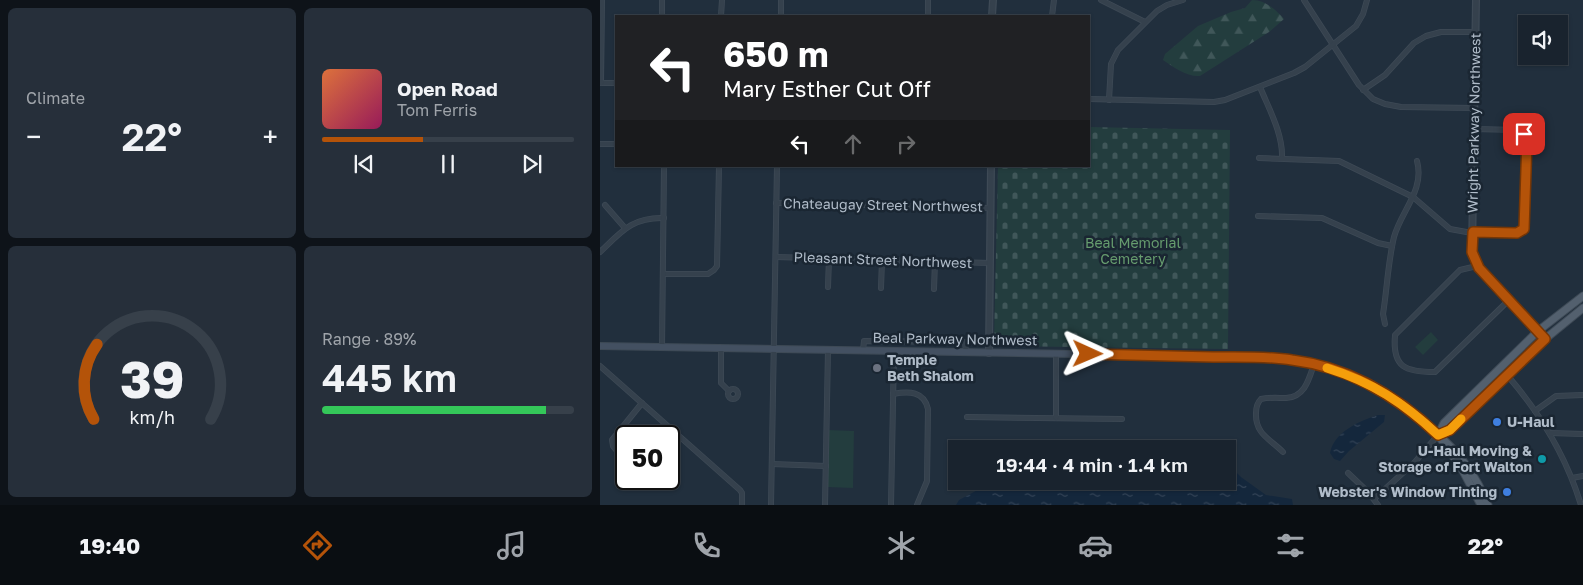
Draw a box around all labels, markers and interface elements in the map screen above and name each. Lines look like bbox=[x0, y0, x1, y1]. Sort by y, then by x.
map controls bbox=[1518, 15, 1568, 65]
button: sound bbox=[1518, 15, 1568, 65]
text: 650 m bbox=[723, 33, 829, 75]
street label: Wright Parkway Northwest bbox=[1463, 33, 1484, 213]
icon: left bbox=[640, 35, 705, 100]
text: Mary Esther Cut Off bbox=[723, 75, 931, 102]
text: Open Road bbox=[397, 77, 498, 100]
text: Climate bbox=[26, 88, 85, 108]
text: Tom Ferris bbox=[397, 100, 477, 120]
pin bbox=[1503, 113, 1545, 155]
text: 22° bbox=[122, 114, 182, 159]
text: − bbox=[26, 120, 41, 153]
text: + bbox=[263, 120, 278, 153]
icon: arrive bbox=[1510, 120, 1538, 148]
icon: left bbox=[786, 130, 814, 158]
icon: ahead bbox=[839, 130, 867, 158]
icon: right bbox=[892, 130, 920, 158]
icon: previous bbox=[350, 150, 378, 178]
icon: pause bbox=[434, 150, 462, 178]
icon: next bbox=[518, 150, 546, 178]
street label: Chateaugay Street Northwest bbox=[783, 194, 983, 215]
park label: Beal Memorial Cemetery bbox=[1085, 234, 1181, 267]
street label: Pleasant Street Northwest bbox=[793, 248, 973, 271]
position arrow bbox=[1061, 327, 1113, 379]
text: Range · 89% bbox=[322, 329, 416, 349]
street label: Beal Parkway Northwest bbox=[872, 329, 1038, 348]
text: 39 bbox=[120, 347, 184, 409]
place label: Temple Beth Shalom bbox=[887, 351, 974, 384]
text: 445 km bbox=[322, 355, 457, 400]
marker: Temple Beth Shalom bbox=[871, 362, 883, 374]
text: km/h bbox=[129, 406, 175, 428]
place label: U-Haul bbox=[1507, 413, 1555, 430]
marker: U-Haul bbox=[1491, 416, 1503, 428]
speed limit sign: 50 bbox=[615, 425, 680, 490]
place label: U-Haul Moving & Storage of Fort Walton bbox=[1378, 442, 1532, 475]
text: 19:44 · 4 min · 1.4 km bbox=[996, 453, 1188, 476]
marker: U-Haul Moving & Storage of Fort Walton bbox=[1536, 453, 1548, 465]
place label: Webster's Window Tinting bbox=[1318, 483, 1497, 500]
marker: Webster's Window Tinting bbox=[1501, 486, 1513, 498]
icon: directions bbox=[300, 528, 335, 563]
icon: music bbox=[494, 528, 529, 563]
icon: phone bbox=[689, 528, 724, 563]
icon: climate bbox=[884, 528, 919, 563]
icon: car bbox=[1078, 528, 1113, 563]
icon: filters bbox=[1273, 528, 1308, 563]
text: 19:40 bbox=[80, 532, 140, 559]
text: 22° bbox=[1468, 532, 1503, 559]

